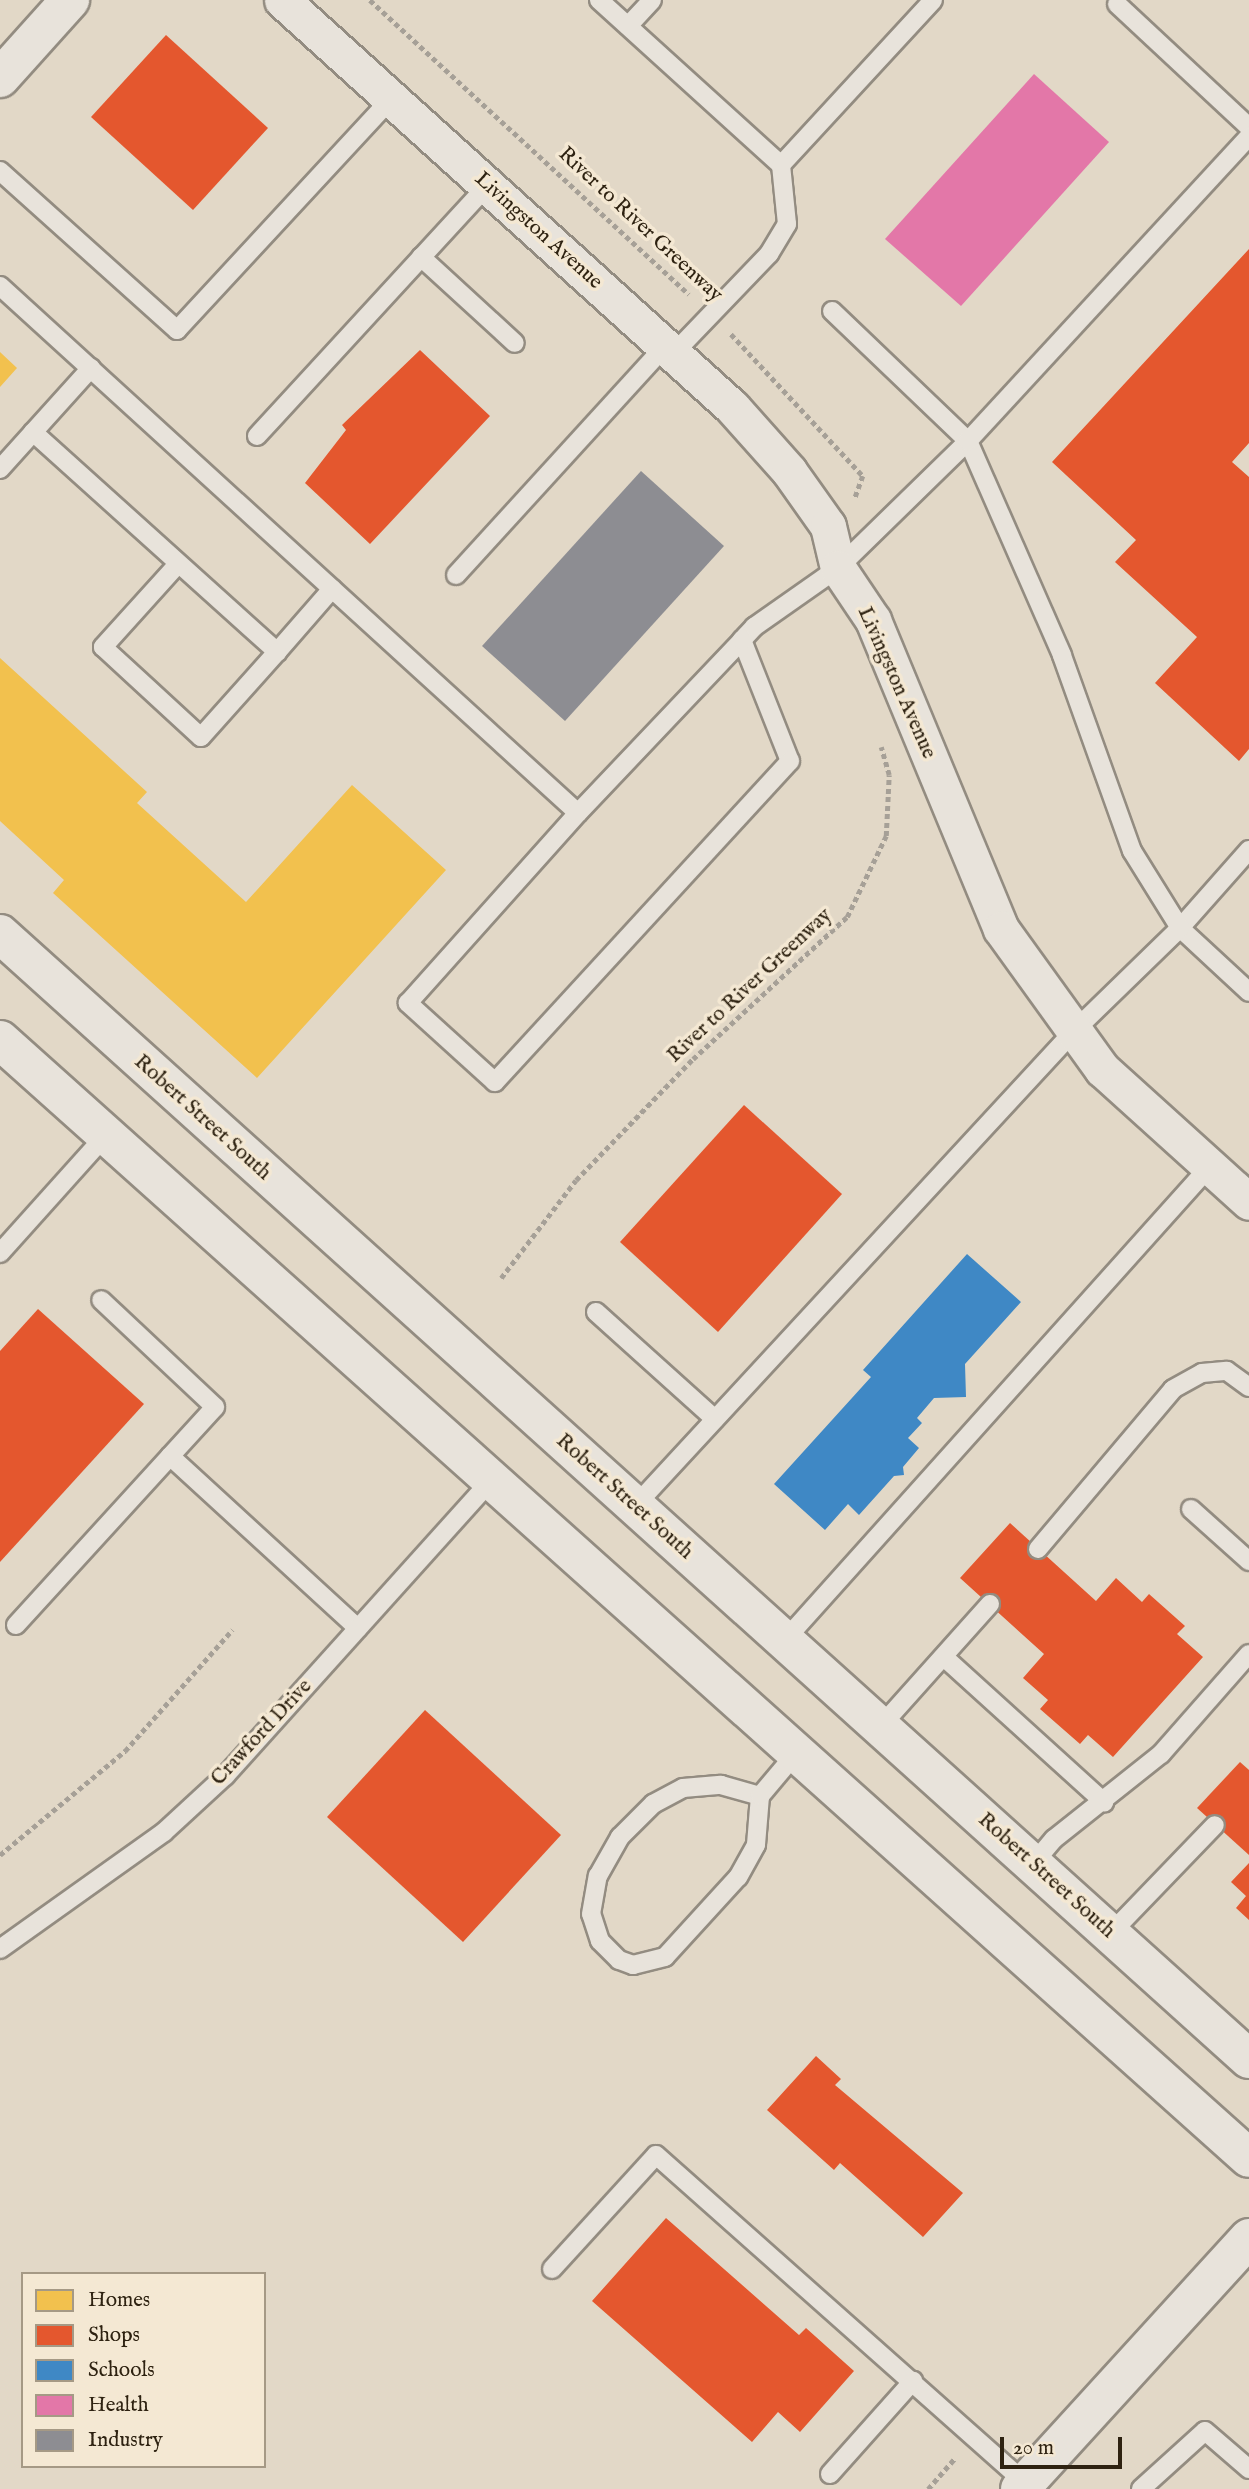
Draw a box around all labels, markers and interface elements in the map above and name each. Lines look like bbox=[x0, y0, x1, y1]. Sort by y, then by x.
street label: River to River Greenway bbox=[553, 142, 727, 308]
street label: Livingston Avenue bbox=[469, 167, 607, 295]
street label: Livingston Avenue bbox=[851, 603, 941, 763]
street label: River to River Greenway bbox=[663, 903, 837, 1069]
street label: Robert Street South bbox=[128, 1050, 276, 1186]
street label: Robert Street South bbox=[550, 1429, 698, 1565]
street label: Crawford Drive bbox=[206, 1675, 318, 1791]
street label: Robert Street South bbox=[972, 1808, 1120, 1944]
legend bbox=[21, 2272, 266, 2468]
text: Homes bbox=[88, 2287, 150, 2314]
text: Shops bbox=[88, 2322, 140, 2349]
text: Schools bbox=[88, 2357, 155, 2384]
text: Health bbox=[88, 2392, 149, 2419]
scale bar bbox=[1004, 2422, 1126, 2466]
text: Industry bbox=[88, 2427, 163, 2454]
text: 20 m bbox=[1013, 2435, 1054, 2462]

